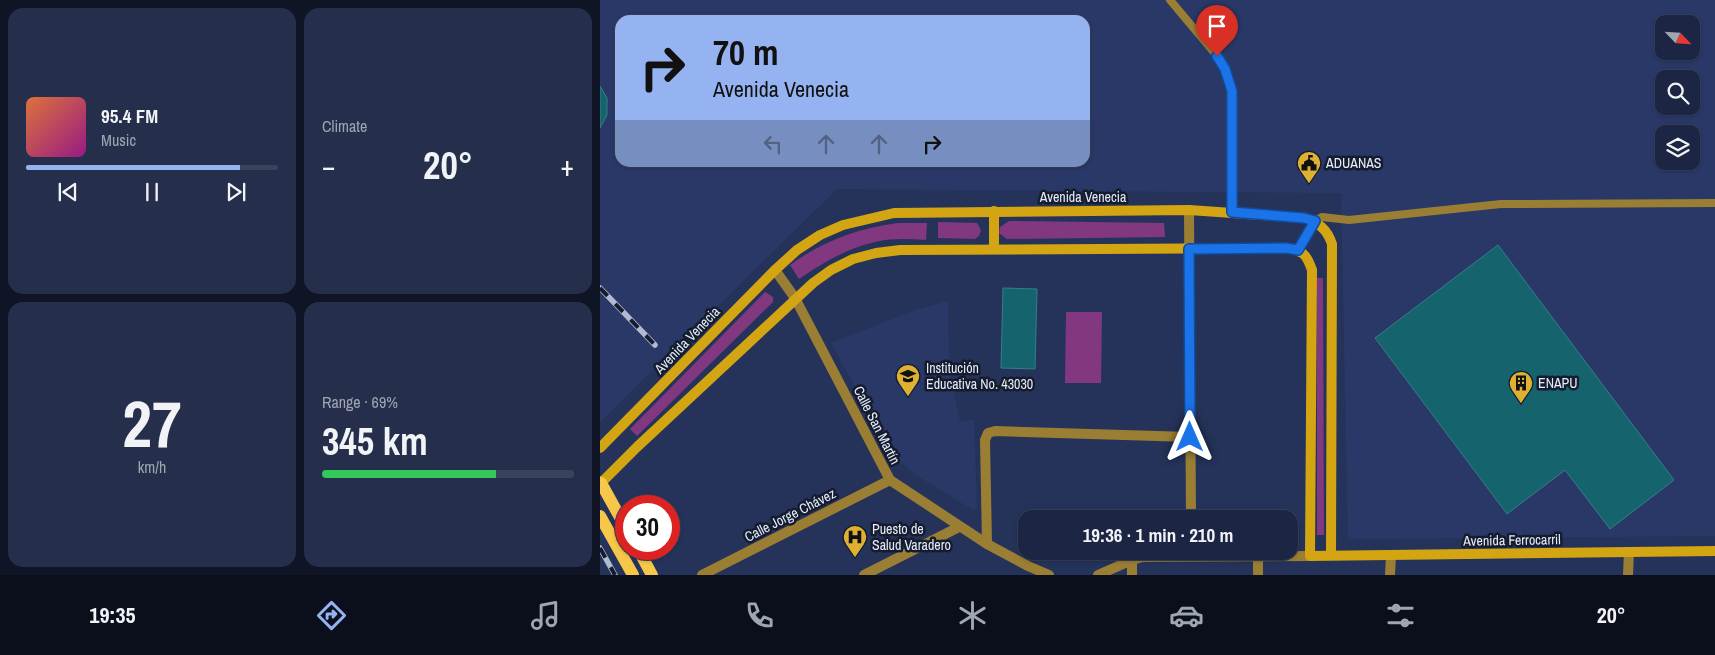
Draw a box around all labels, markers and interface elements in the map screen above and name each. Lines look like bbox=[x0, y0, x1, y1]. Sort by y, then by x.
pin bbox=[1196, 5, 1238, 56]
icon: arrive bbox=[1203, 12, 1231, 40]
north arrow bbox=[1655, 15, 1700, 60]
map controls bbox=[1655, 15, 1700, 170]
text: 70 m bbox=[713, 29, 778, 76]
icon: right bbox=[630, 35, 695, 100]
button: search bbox=[1655, 70, 1700, 115]
text: Avenida Venecia bbox=[713, 74, 849, 104]
text: 95.4 FM bbox=[101, 103, 158, 129]
text: Climate bbox=[322, 115, 367, 137]
button: layers bbox=[1655, 125, 1700, 170]
text: Music bbox=[101, 129, 136, 151]
icon: left bbox=[759, 130, 787, 158]
icon: ahead bbox=[812, 130, 840, 158]
icon: ahead bbox=[865, 130, 893, 158]
icon: right bbox=[918, 130, 946, 158]
text: 20° bbox=[423, 140, 473, 191]
text: − bbox=[322, 147, 335, 185]
text: + bbox=[561, 147, 574, 185]
public building icon: ADUANAS bbox=[1296, 150, 1322, 184]
place label: ADUANAS bbox=[1325, 154, 1382, 172]
icon: previous bbox=[54, 178, 82, 206]
icon: pause bbox=[138, 178, 166, 206]
icon: next bbox=[222, 178, 250, 206]
street label: Avenida Venecia bbox=[1039, 188, 1127, 206]
street label: Avenida Venecia bbox=[650, 302, 724, 378]
place label: Institución Educativa No. 43030 bbox=[926, 359, 1033, 393]
school or university icon: Institución Educativa No. 43030 bbox=[895, 363, 921, 397]
building icon: ENAPU bbox=[1508, 370, 1534, 404]
place label: ENAPU bbox=[1538, 374, 1578, 392]
text: 27 bbox=[122, 380, 182, 467]
street label: Calle San Martín bbox=[850, 383, 904, 467]
text: Range · 69% bbox=[322, 391, 398, 413]
position arrow bbox=[1163, 410, 1215, 462]
text: 345 km bbox=[322, 416, 428, 467]
text: km/h bbox=[138, 456, 166, 478]
street label: Calle Jorge Chávez bbox=[741, 484, 839, 546]
speed limit sign: 30 bbox=[615, 495, 680, 560]
place label: Puesto de Salud Varadero bbox=[872, 520, 951, 554]
text: 19:36 · 1 min · 210 m bbox=[1083, 522, 1233, 548]
hospital icon: Puesto de Salud Varadero bbox=[842, 524, 868, 558]
street label: Avenida Ferrocarril bbox=[1462, 530, 1561, 550]
icon: directions bbox=[314, 598, 349, 633]
icon: music bbox=[528, 598, 563, 633]
icon: phone bbox=[742, 598, 777, 633]
icon: climate bbox=[955, 598, 990, 633]
icon: car bbox=[1169, 598, 1204, 633]
icon: filters bbox=[1383, 598, 1418, 633]
text: 19:35 bbox=[89, 600, 136, 630]
text: 20° bbox=[1597, 600, 1626, 630]

